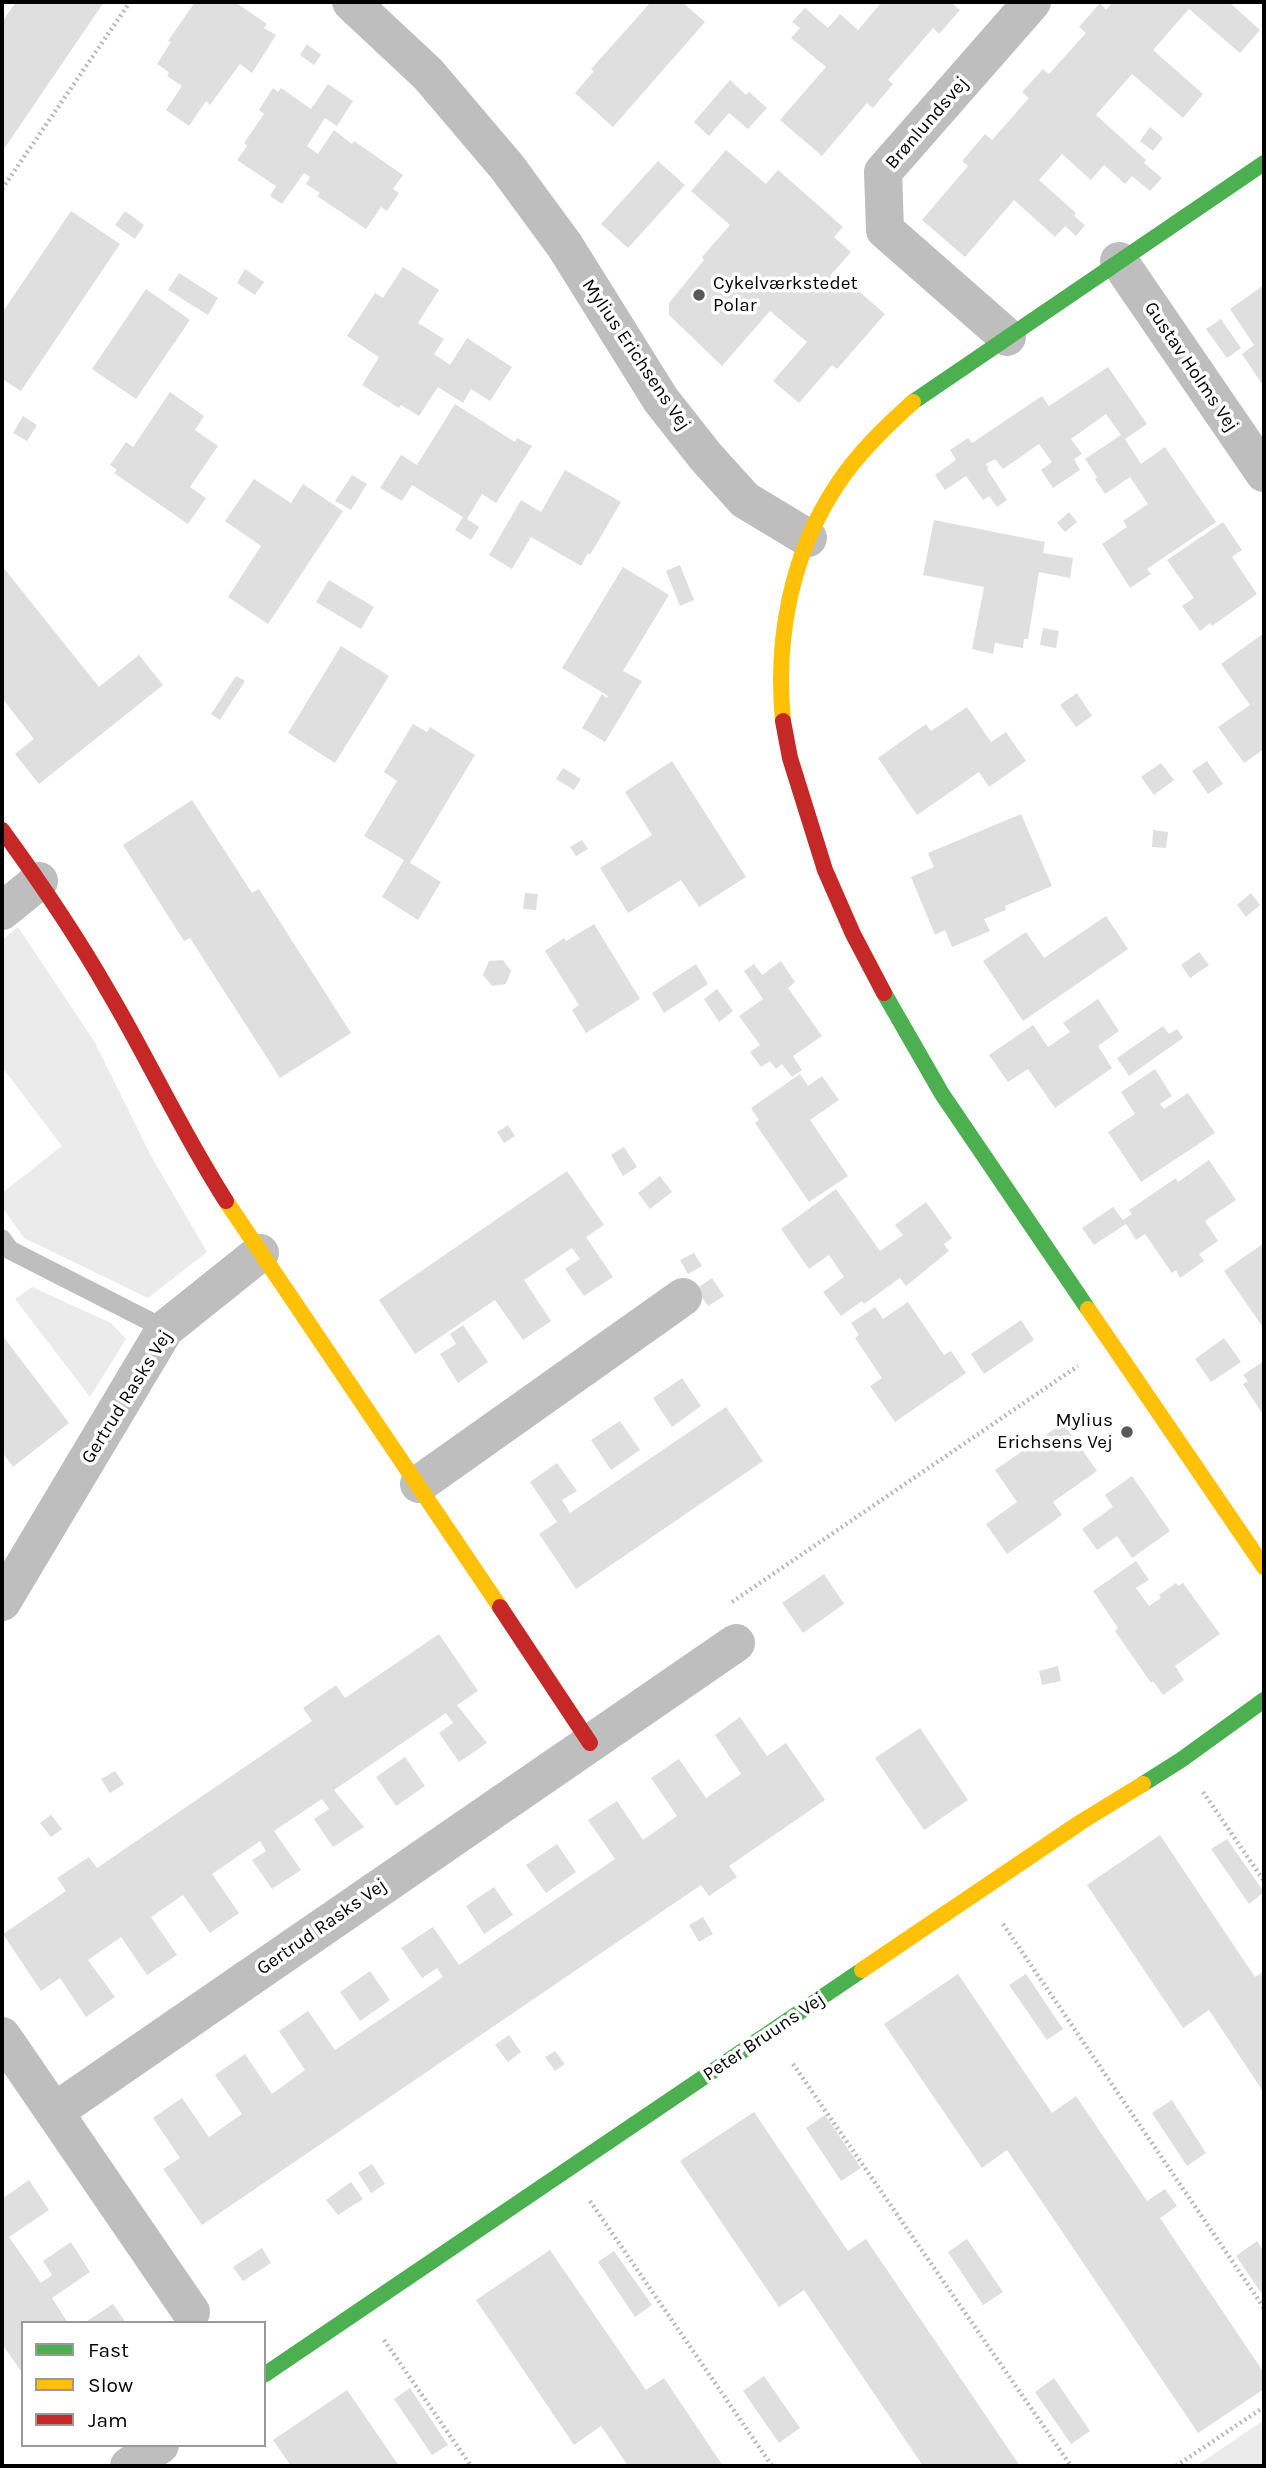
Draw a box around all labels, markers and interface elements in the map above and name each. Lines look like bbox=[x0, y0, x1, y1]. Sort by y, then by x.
street label: Brønlundsvej bbox=[881, 72, 973, 174]
place label: Cykelværkstedet Polar bbox=[713, 273, 858, 317]
street label: Mylius Erichsens Vej bbox=[577, 275, 695, 435]
marker: Cykelværkstedet Polar bbox=[691, 287, 707, 303]
street label: Gustav Holms Vej bbox=[1139, 298, 1243, 436]
street label: Gertrud Rasks Vej bbox=[77, 1326, 177, 1468]
place label: Mylius Erichsens Vej bbox=[997, 1410, 1113, 1454]
marker: Mylius Erichsens Vej bbox=[1119, 1424, 1135, 1440]
street label: Gertrud Rasks Vej bbox=[253, 1874, 391, 1980]
street label: Peter Bruuns Vej bbox=[699, 1988, 829, 2086]
legend bbox=[21, 2321, 266, 2447]
text: Fast bbox=[88, 2338, 129, 2362]
text: Slow bbox=[88, 2373, 133, 2397]
text: Jam bbox=[88, 2408, 128, 2432]

